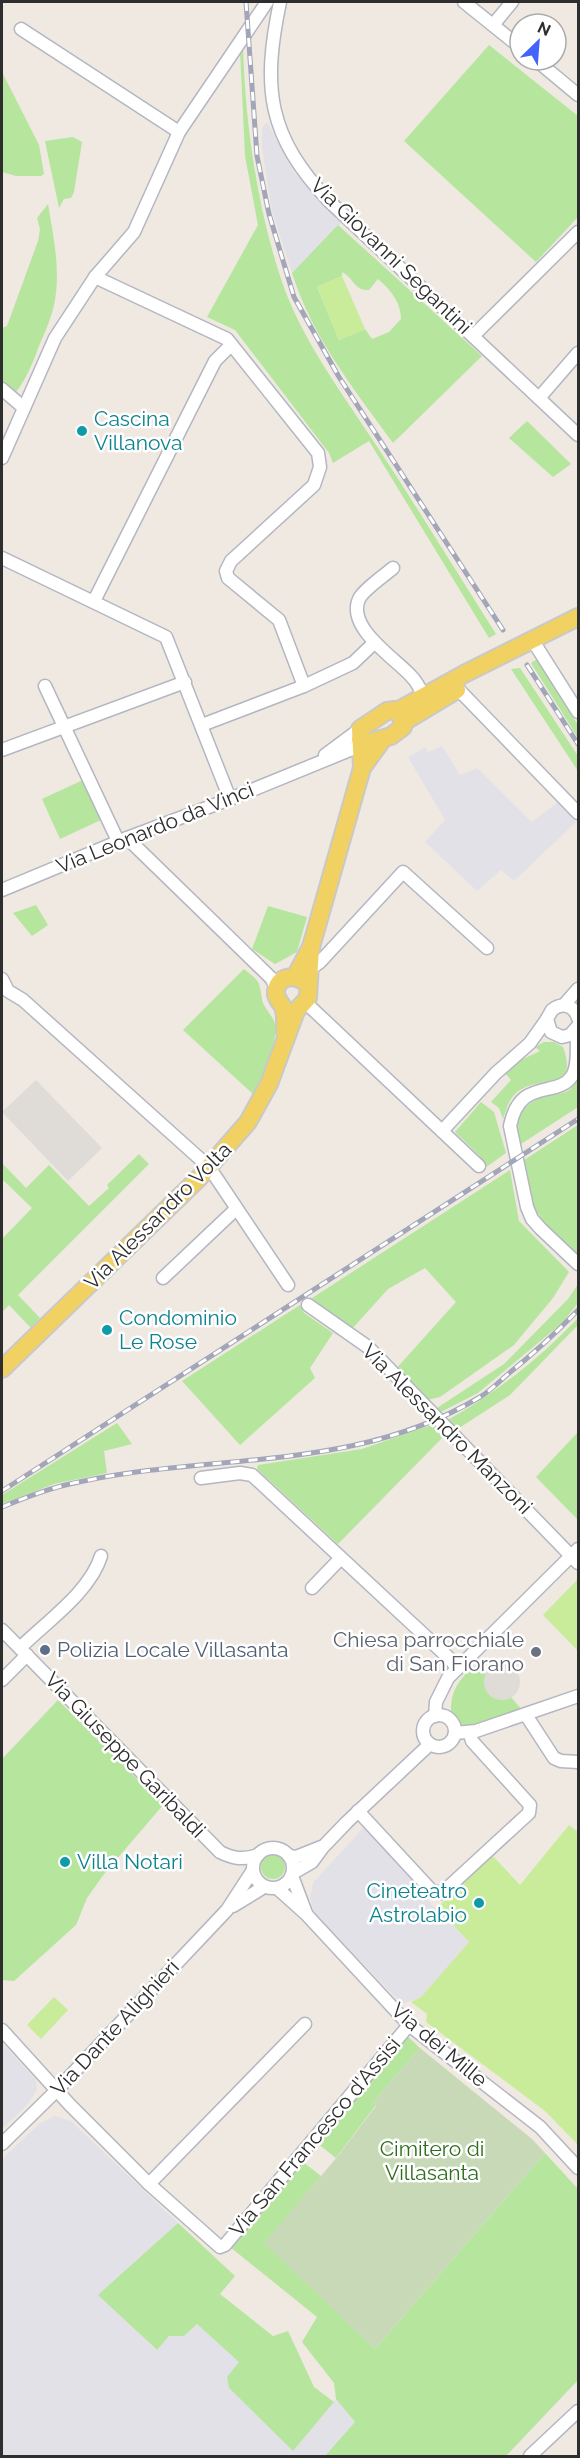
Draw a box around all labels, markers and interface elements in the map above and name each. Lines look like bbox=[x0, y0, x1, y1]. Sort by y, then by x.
north arrow bbox=[508, 12, 568, 72]
text: N bbox=[535, 18, 554, 40]
street label: Via Giovanni Segantini bbox=[306, 172, 477, 339]
place label: Cascina Villanova bbox=[94, 406, 182, 455]
marker: Cascina Villanova bbox=[75, 424, 89, 438]
street label: Via Leonardo da Vinci bbox=[53, 777, 257, 879]
street label: Via Alessandro Volta bbox=[79, 1137, 236, 1294]
place label: Condominio Le Rose bbox=[119, 1305, 237, 1354]
marker: Condominio Le Rose bbox=[100, 1323, 114, 1337]
street label: Via Alessandro Manzoni bbox=[357, 1338, 538, 1519]
place label: Chiesa parrocchiale di San Fiorano bbox=[333, 1627, 524, 1676]
place label: Polizia Locale Villasanta bbox=[57, 1637, 288, 1662]
marker: Polizia Locale Villasanta bbox=[38, 1643, 52, 1657]
marker: Chiesa parrocchiale di San Fiorano bbox=[529, 1645, 543, 1659]
street label: Via Giuseppe Garibaldi bbox=[40, 1667, 211, 1842]
place label: Villa Notari bbox=[77, 1849, 183, 1874]
marker: Villa Notari bbox=[58, 1855, 72, 1869]
place label: Cineteatro Astrolabio bbox=[366, 1878, 467, 1927]
marker: Cineteatro Astrolabio bbox=[472, 1896, 486, 1910]
street label: Via Dante Alighieri bbox=[45, 1955, 184, 2101]
street label: Via dei Mille bbox=[386, 1997, 492, 2092]
street label: Via San Francesco d'Assisi bbox=[224, 2032, 405, 2241]
park label: Cimitero di Villasanta bbox=[380, 2136, 484, 2185]

